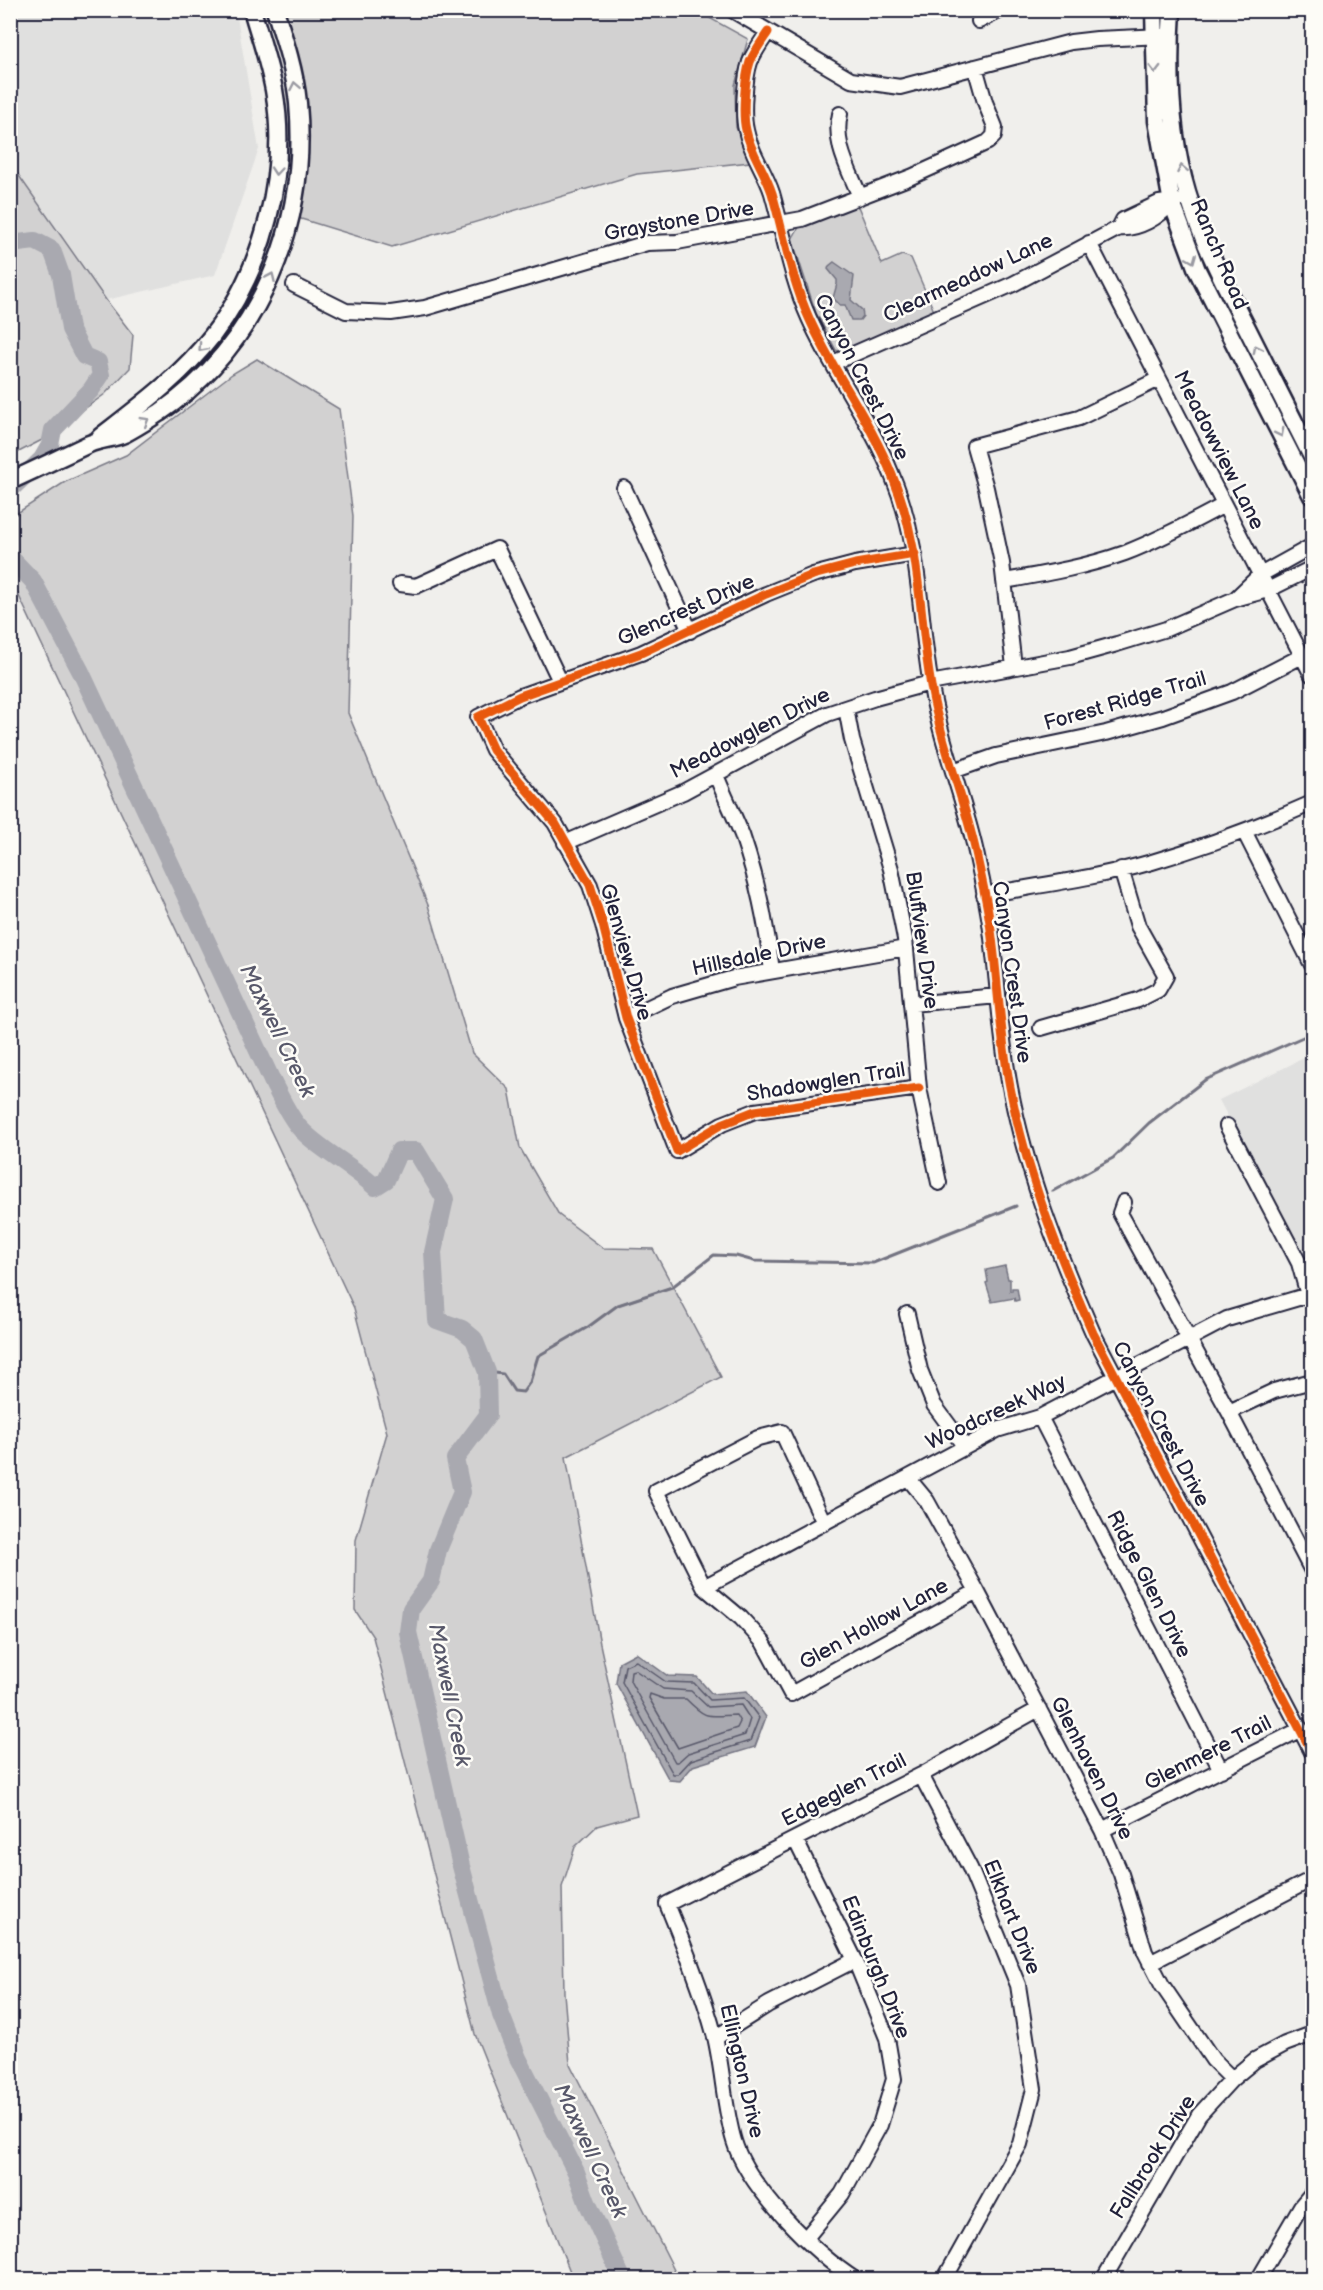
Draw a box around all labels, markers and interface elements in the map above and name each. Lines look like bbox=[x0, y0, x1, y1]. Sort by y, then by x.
one-way arrow bbox=[1148, 64, 1161, 73]
one-way arrow bbox=[289, 81, 302, 91]
one-way arrow bbox=[1176, 165, 1189, 175]
one-way arrow bbox=[269, 166, 282, 175]
street label: Ranch Road bbox=[1184, 195, 1254, 313]
street label: Graystone Drive bbox=[602, 196, 756, 246]
street label: Clearmeadow Lane bbox=[879, 228, 1057, 328]
one-way arrow bbox=[1185, 253, 1198, 264]
one-way arrow bbox=[264, 272, 276, 283]
street label: Canyon Crest Drive bbox=[809, 290, 915, 464]
one-way arrow bbox=[198, 341, 209, 351]
one-way arrow bbox=[1253, 344, 1264, 355]
street label: Meadowview Lane bbox=[1168, 366, 1270, 534]
one-way arrow bbox=[139, 417, 149, 428]
one-way arrow bbox=[1273, 427, 1284, 437]
street label: Glencrest Drive bbox=[614, 569, 758, 651]
street label: Forest Ridge Trail bbox=[1041, 666, 1209, 736]
street label: Meadowglen Drive bbox=[666, 682, 834, 784]
street label: Bluffview Drive bbox=[900, 870, 944, 1010]
street label: Canyon Crest Drive bbox=[987, 879, 1037, 1065]
street label: Glenview Drive bbox=[595, 881, 657, 1023]
street label: Hillsdale Drive bbox=[690, 929, 828, 981]
water label: Maxwell Creek bbox=[233, 960, 321, 1103]
street label: Shadowglen Trail bbox=[745, 1057, 907, 1107]
street label: Canyon Crest Drive bbox=[1107, 1337, 1215, 1511]
street label: Woodcreek Way bbox=[922, 1368, 1070, 1455]
street label: Ridge Glen Drive bbox=[1101, 1506, 1197, 1662]
street label: Glen Hollow Lane bbox=[795, 1573, 953, 1675]
water label: Maxwell Creek bbox=[422, 1621, 476, 1770]
street label: Glenhaven Drive bbox=[1045, 1692, 1139, 1844]
street label: Glenmere Trail bbox=[1140, 1710, 1276, 1796]
street label: Edgeglen Trail bbox=[777, 1748, 911, 1832]
street label: Elkhart Drive bbox=[978, 1856, 1046, 1978]
street label: Edinburgh Drive bbox=[836, 1892, 916, 2042]
street label: Ellington Drive bbox=[714, 2002, 770, 2140]
water label: Maxwell Creek bbox=[547, 2080, 633, 2223]
street label: Fallbrook Drive bbox=[1105, 2090, 1201, 2224]

